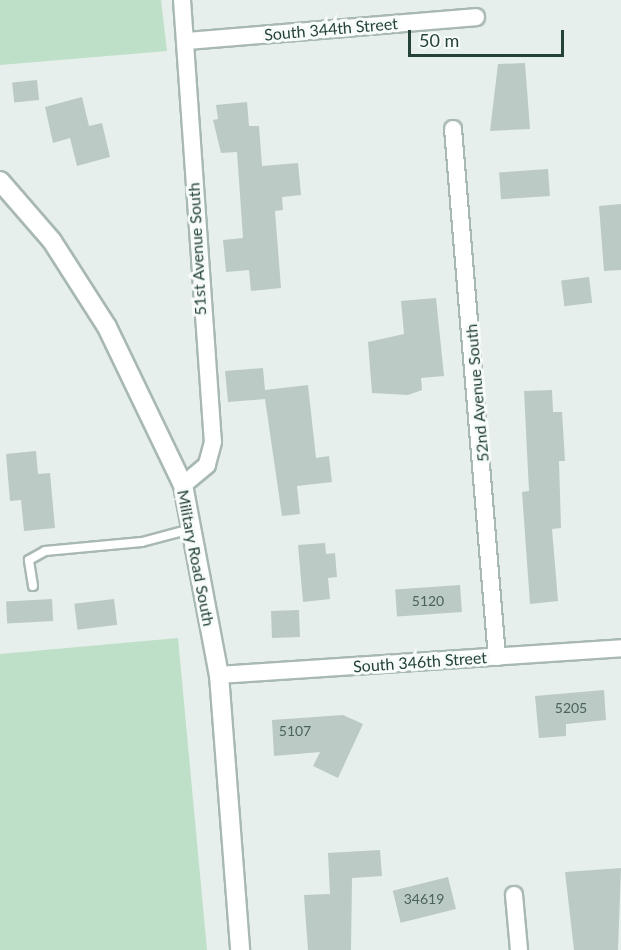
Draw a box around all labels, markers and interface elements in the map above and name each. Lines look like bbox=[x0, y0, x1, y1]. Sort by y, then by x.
street label: South 344th Street bbox=[263, 14, 399, 44]
scale bar bbox=[411, 18, 567, 56]
text: 50 m bbox=[419, 29, 459, 51]
street label: 51st Avenue South bbox=[184, 182, 210, 316]
street label: 52nd Avenue South bbox=[461, 323, 493, 463]
street label: Military Road South bbox=[173, 488, 219, 628]
house number: 5120 bbox=[412, 593, 444, 609]
street label: South 346th Street bbox=[352, 648, 488, 676]
house number: 5205 bbox=[555, 700, 587, 716]
house number: 5107 bbox=[279, 723, 311, 739]
house number: 34619 bbox=[404, 891, 444, 907]

